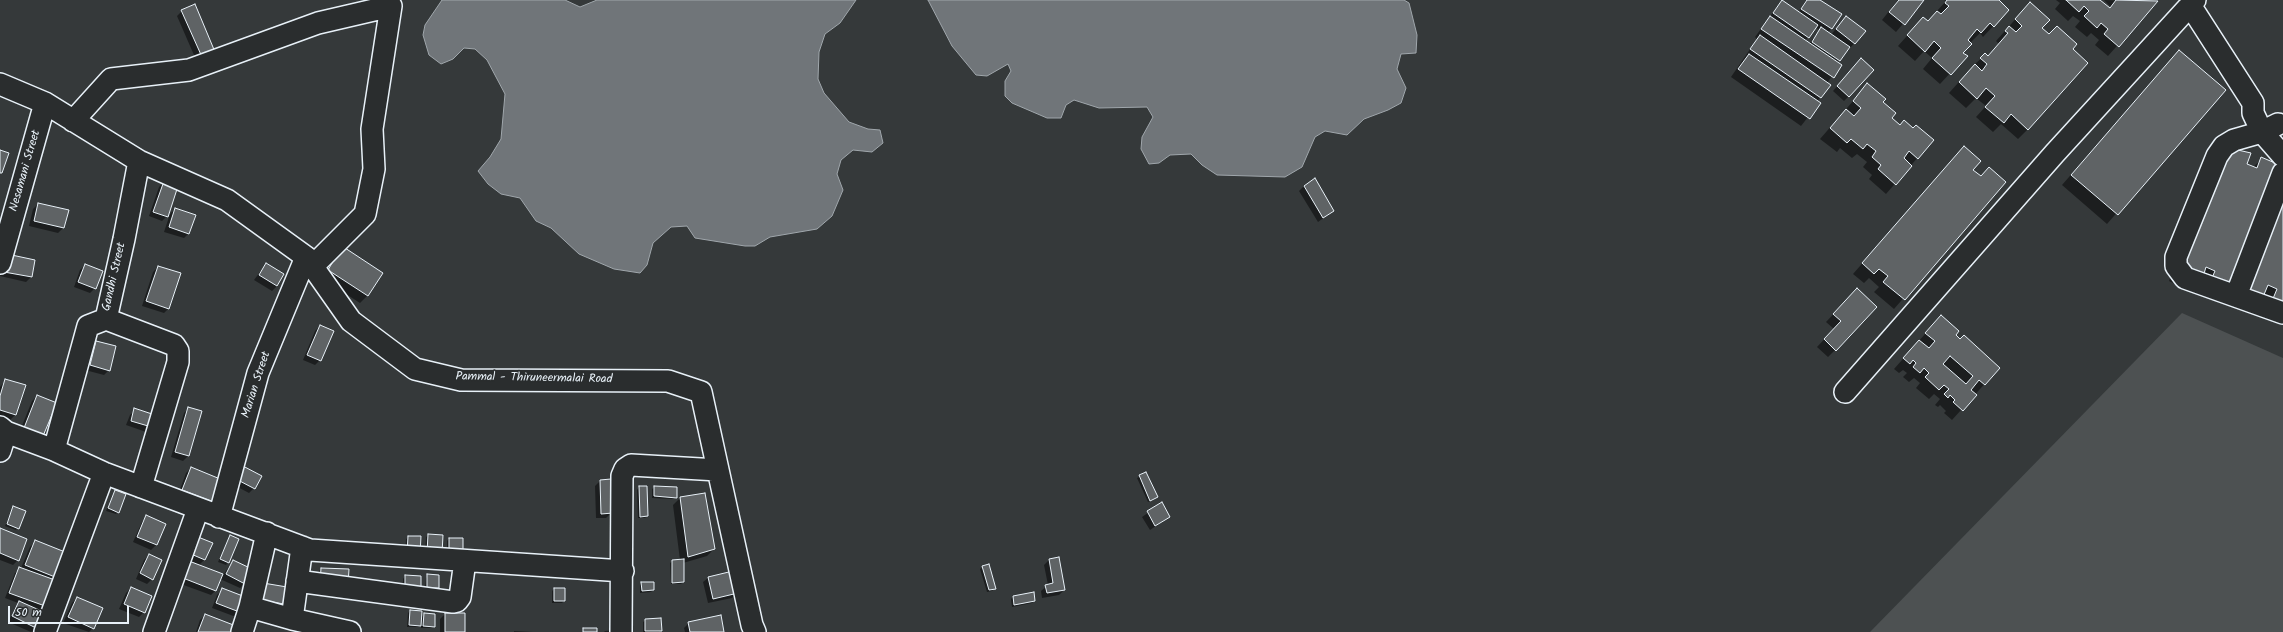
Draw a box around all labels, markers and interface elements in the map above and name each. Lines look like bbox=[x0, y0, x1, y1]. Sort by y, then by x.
street label: Nesamani Street bbox=[8, 129, 44, 213]
street label: Gandhi Street bbox=[100, 241, 130, 313]
street label: Marian Street bbox=[239, 350, 275, 420]
street label: Pammal - Thiruneermalai Road bbox=[455, 370, 613, 388]
scale bar bbox=[10, 598, 131, 624]
text: 50 m bbox=[15, 603, 42, 622]

